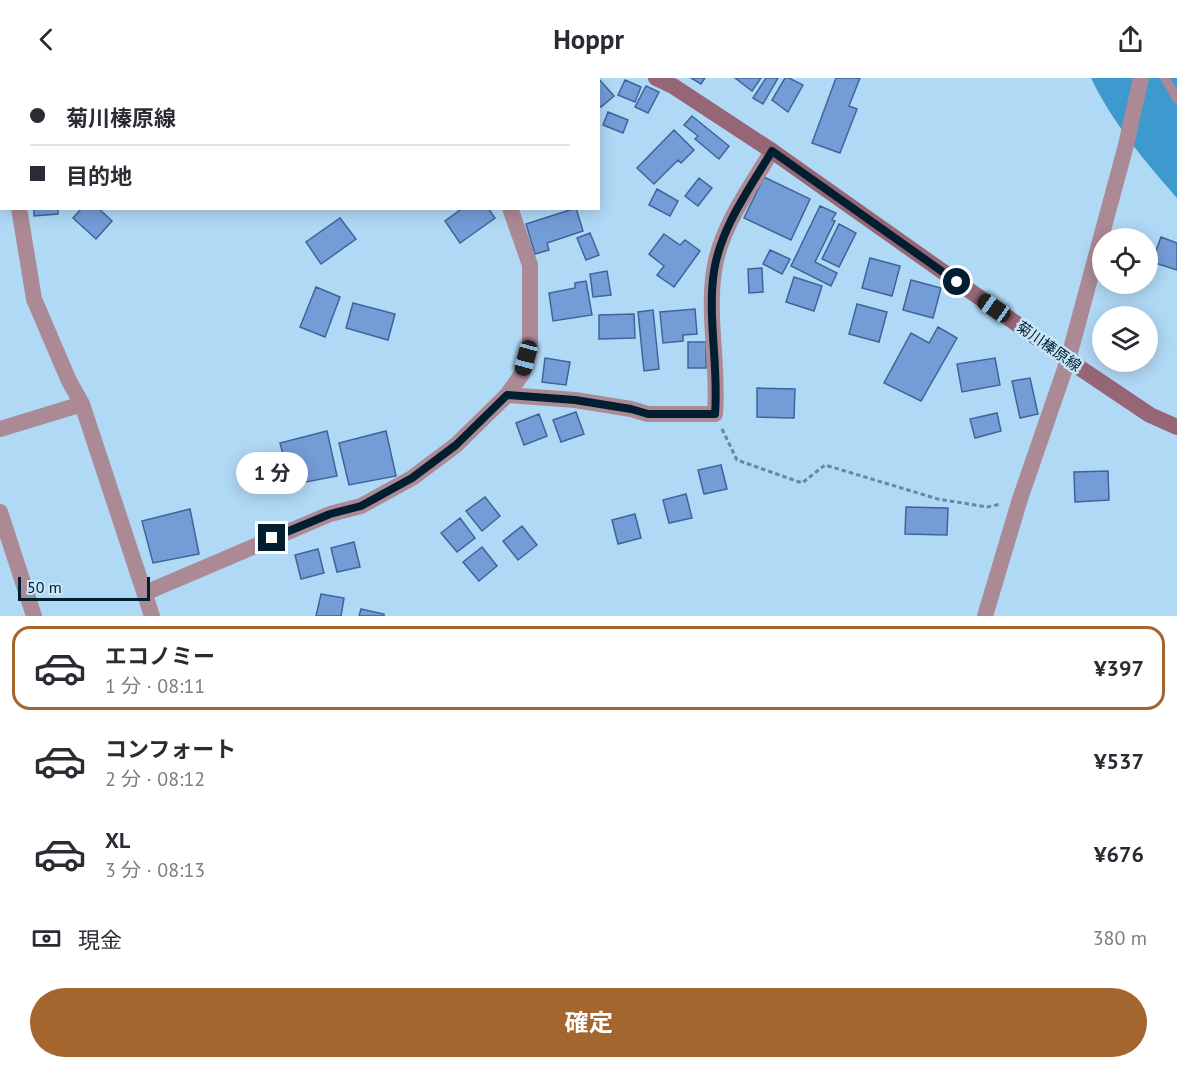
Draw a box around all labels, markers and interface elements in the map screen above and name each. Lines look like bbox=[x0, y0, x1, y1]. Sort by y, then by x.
text: Hoppr bbox=[553, 22, 624, 56]
icon: back bbox=[30, 23, 63, 56]
icon: share bbox=[1114, 23, 1147, 56]
text: 菊川榛原線 bbox=[66, 104, 176, 132]
text: 目的地 bbox=[66, 162, 132, 190]
map controls bbox=[1092, 228, 1158, 372]
button: locate bbox=[1092, 228, 1158, 294]
route start bbox=[943, 268, 970, 295]
car bbox=[974, 290, 1014, 326]
button: layers bbox=[1092, 306, 1158, 372]
street label: 菊川榛原線 bbox=[1013, 317, 1085, 375]
car bbox=[513, 338, 539, 378]
callout: 1 分 bbox=[236, 451, 308, 493]
text: 1 分 bbox=[254, 460, 290, 486]
route end bbox=[258, 524, 285, 551]
scale bar bbox=[18, 574, 150, 602]
text: 50 m bbox=[27, 577, 62, 597]
icon: car bbox=[33, 641, 87, 695]
text: エコノミー bbox=[105, 642, 215, 670]
text: ¥397 bbox=[1094, 654, 1144, 682]
text: 1 分 · 08:11 bbox=[105, 673, 205, 699]
icon: car bbox=[33, 734, 87, 788]
text: コンフォート bbox=[105, 735, 236, 763]
text: ¥537 bbox=[1094, 747, 1144, 775]
text: 2 分 · 08:12 bbox=[105, 766, 205, 792]
text: XL bbox=[105, 826, 130, 854]
icon: car bbox=[33, 827, 87, 881]
text: ¥676 bbox=[1094, 840, 1144, 868]
text: 3 分 · 08:13 bbox=[105, 857, 205, 883]
icon: cash bbox=[30, 922, 63, 955]
text: 380 m bbox=[1093, 925, 1147, 951]
text: 現金 bbox=[78, 926, 122, 954]
button: 確定 bbox=[30, 988, 1147, 1057]

